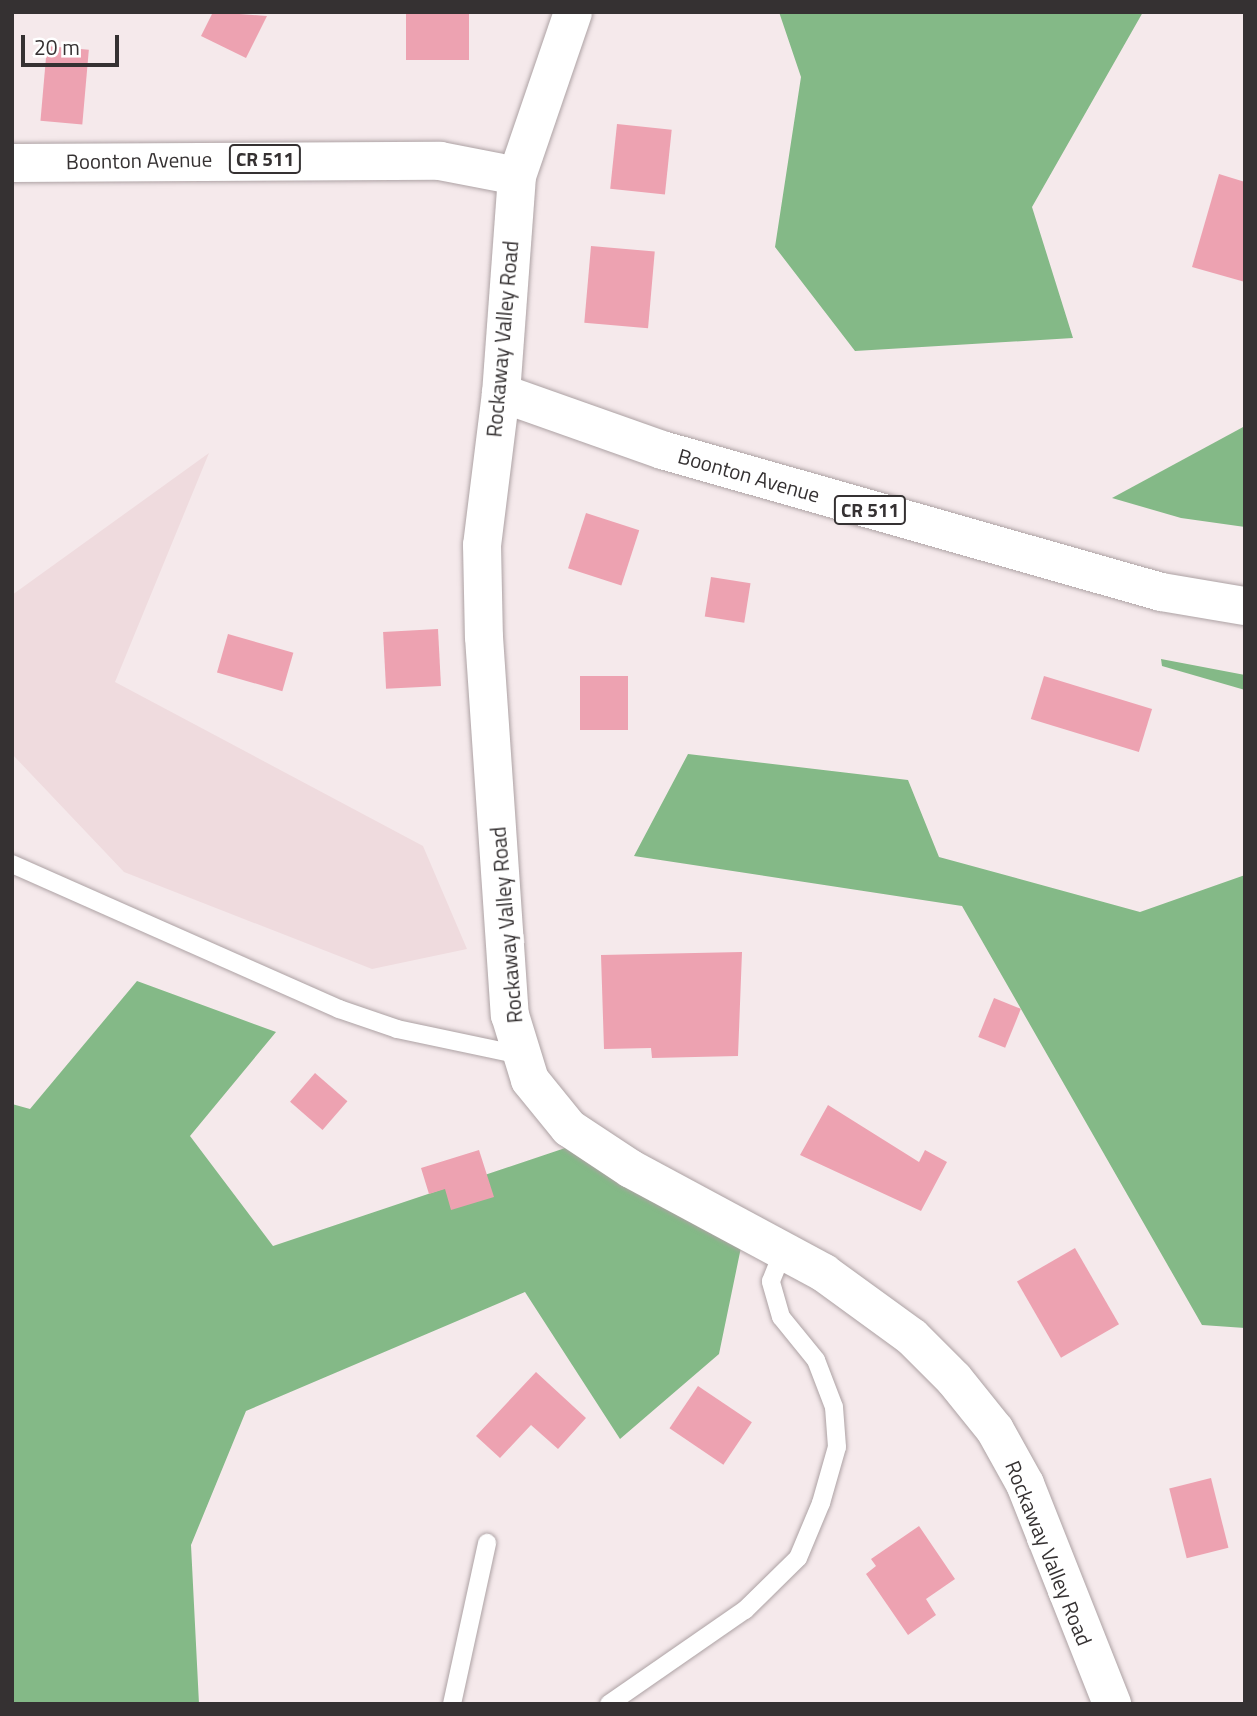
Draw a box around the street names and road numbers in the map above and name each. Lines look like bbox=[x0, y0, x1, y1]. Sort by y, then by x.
road number: CR 511 bbox=[228, 144, 302, 174]
street label: Boonton Avenue bbox=[66, 146, 212, 174]
street label: Rockaway Valley Road bbox=[481, 240, 523, 438]
street label: Boonton Avenue bbox=[675, 443, 823, 507]
road number: CR 511 bbox=[833, 495, 907, 526]
street label: Rockaway Valley Road bbox=[485, 826, 527, 1024]
street label: Rockaway Valley Road bbox=[1000, 1457, 1098, 1649]

